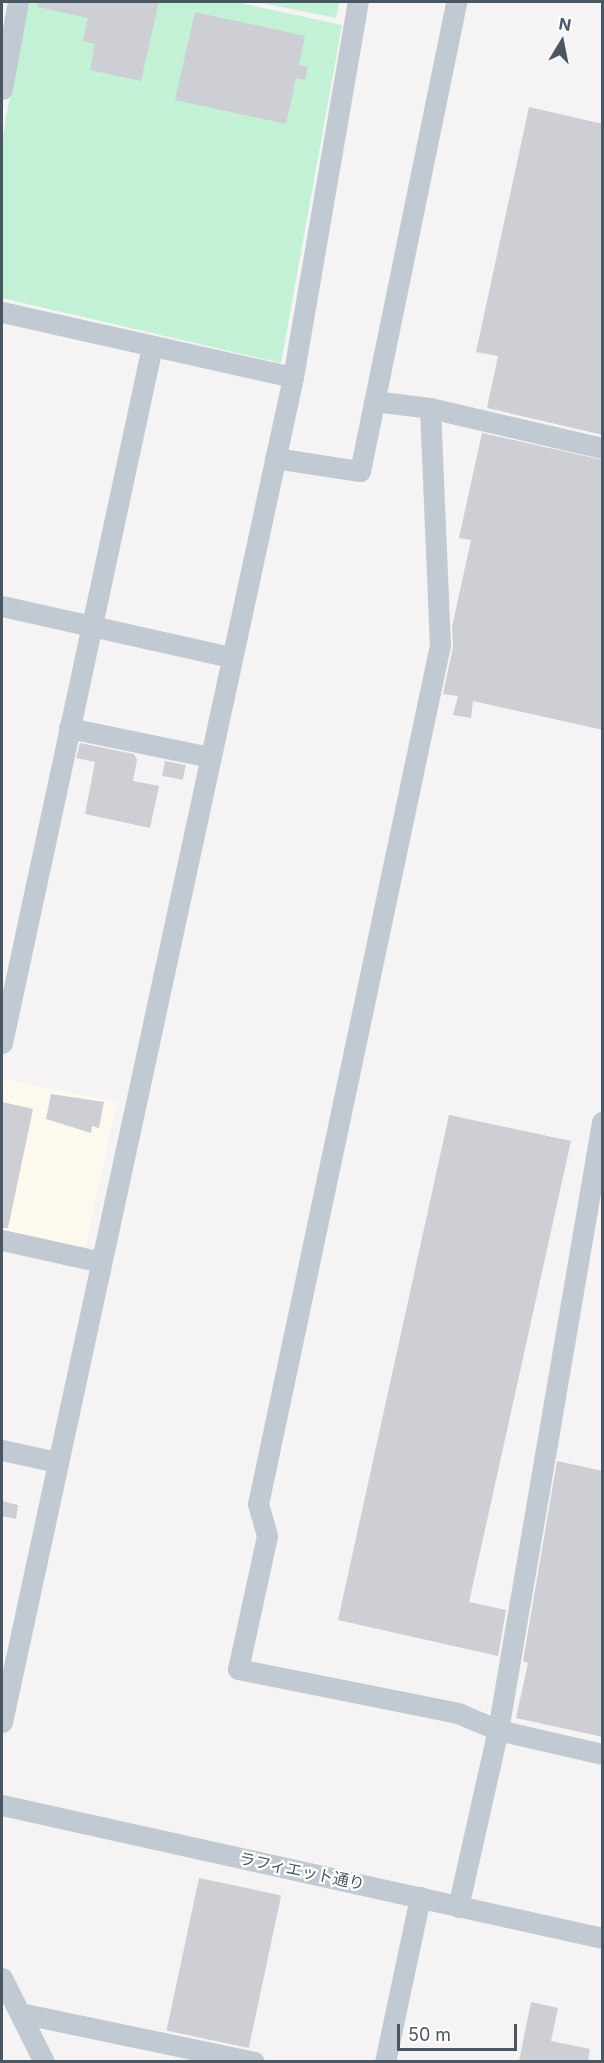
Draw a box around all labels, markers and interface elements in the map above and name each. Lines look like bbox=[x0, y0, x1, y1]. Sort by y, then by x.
north arrow bbox=[532, 12, 592, 72]
text: N bbox=[557, 13, 573, 35]
street label: ラフィエット通り bbox=[237, 1848, 367, 1894]
scale bar bbox=[400, 2012, 520, 2050]
text: 50 m bbox=[408, 2024, 451, 2045]

